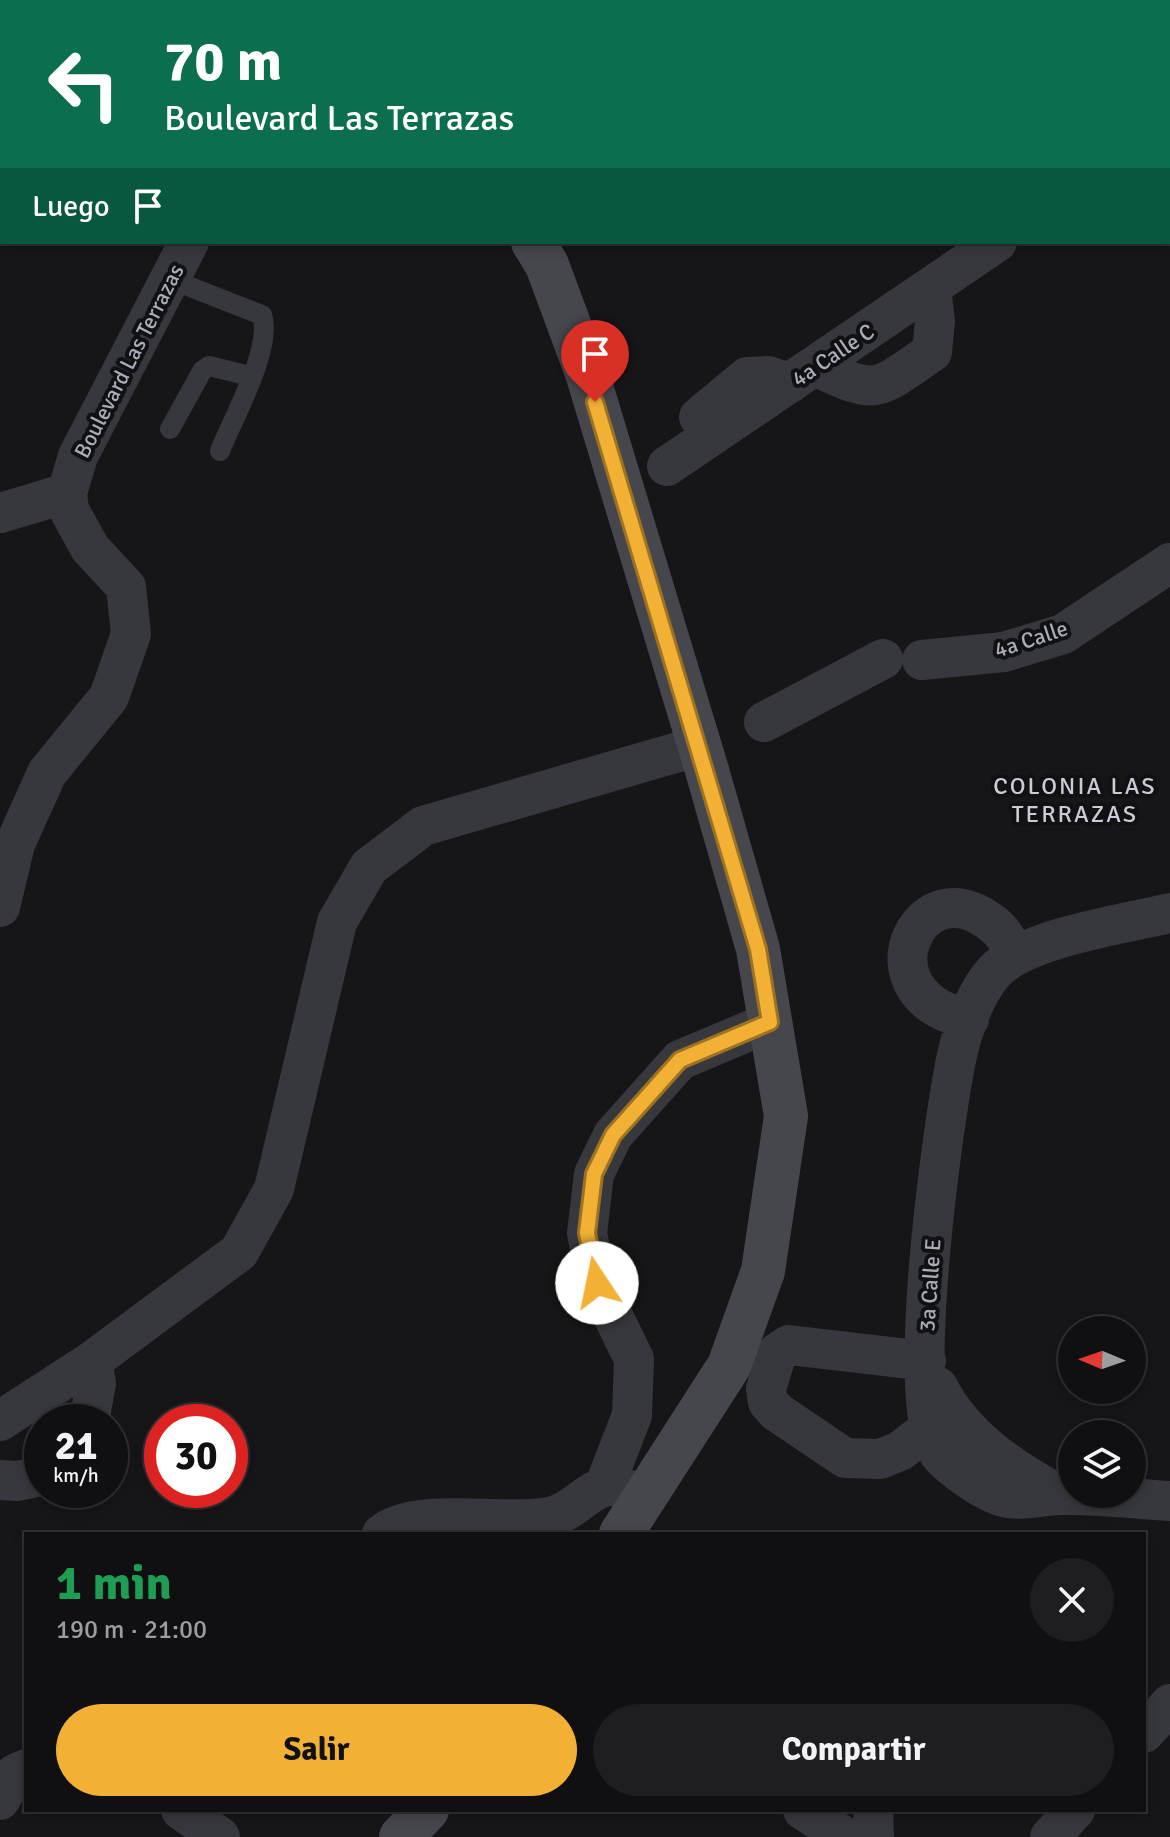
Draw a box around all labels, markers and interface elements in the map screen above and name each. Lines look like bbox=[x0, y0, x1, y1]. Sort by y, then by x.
text: 70 m bbox=[164, 27, 282, 96]
icon: left bbox=[32, 32, 136, 136]
text: Boulevard Las Terrazas bbox=[164, 96, 514, 141]
icon: arrive bbox=[126, 184, 170, 228]
text: Luego bbox=[32, 188, 110, 225]
street label: Boulevard Las Terrazas bbox=[68, 260, 190, 462]
street label: 4a Calle C bbox=[787, 318, 879, 392]
pin bbox=[561, 320, 629, 402]
icon: arrive bbox=[573, 332, 617, 376]
street label: 4a Calle bbox=[991, 614, 1071, 664]
district label: COLONIA LAS TERRAZAS bbox=[993, 771, 1157, 829]
street label: 3a Calle E bbox=[913, 1238, 947, 1332]
position arrow bbox=[555, 1241, 639, 1325]
north arrow bbox=[1058, 1316, 1146, 1404]
map controls bbox=[1058, 1316, 1146, 1508]
speed limit sign: 30 bbox=[144, 1404, 248, 1508]
button: layers bbox=[1058, 1420, 1146, 1508]
text: 21 bbox=[54, 1421, 98, 1471]
text: km/h bbox=[53, 1463, 99, 1488]
text: 1 min bbox=[56, 1554, 172, 1613]
button: close bbox=[1030, 1558, 1114, 1642]
text: 190 m · 21:00 bbox=[56, 1614, 207, 1646]
button: Salir bbox=[56, 1704, 577, 1796]
button: Compartir bbox=[593, 1704, 1114, 1796]

